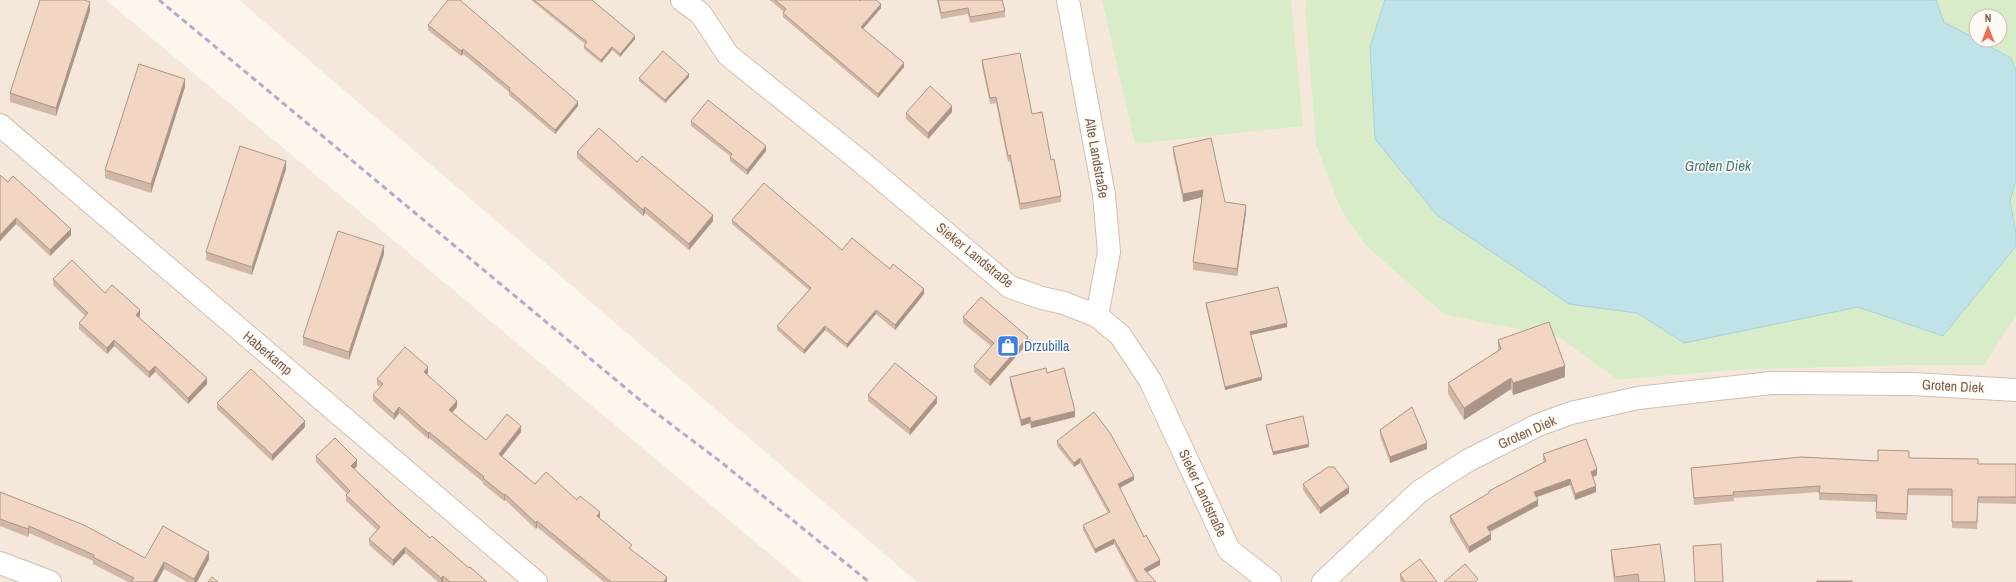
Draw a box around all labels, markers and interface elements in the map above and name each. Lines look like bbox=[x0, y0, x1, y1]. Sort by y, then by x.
north arrow bbox=[1968, 8, 2008, 48]
text: N bbox=[1985, 11, 1991, 25]
street label: Alte Landstraße bbox=[1081, 116, 1113, 199]
water label: Groten Diek bbox=[1685, 155, 1752, 176]
street label: Sieker Landstraße bbox=[933, 218, 1017, 292]
street label: Haberkamp bbox=[239, 327, 297, 379]
shop icon: Drzubilla bbox=[995, 333, 1021, 359]
place label: Drzubilla bbox=[1024, 337, 1070, 355]
street label: Groten Diek bbox=[1922, 375, 1985, 397]
street label: Groten Diek bbox=[1495, 411, 1559, 453]
street label: Sieker Landstraße bbox=[1175, 446, 1231, 540]

